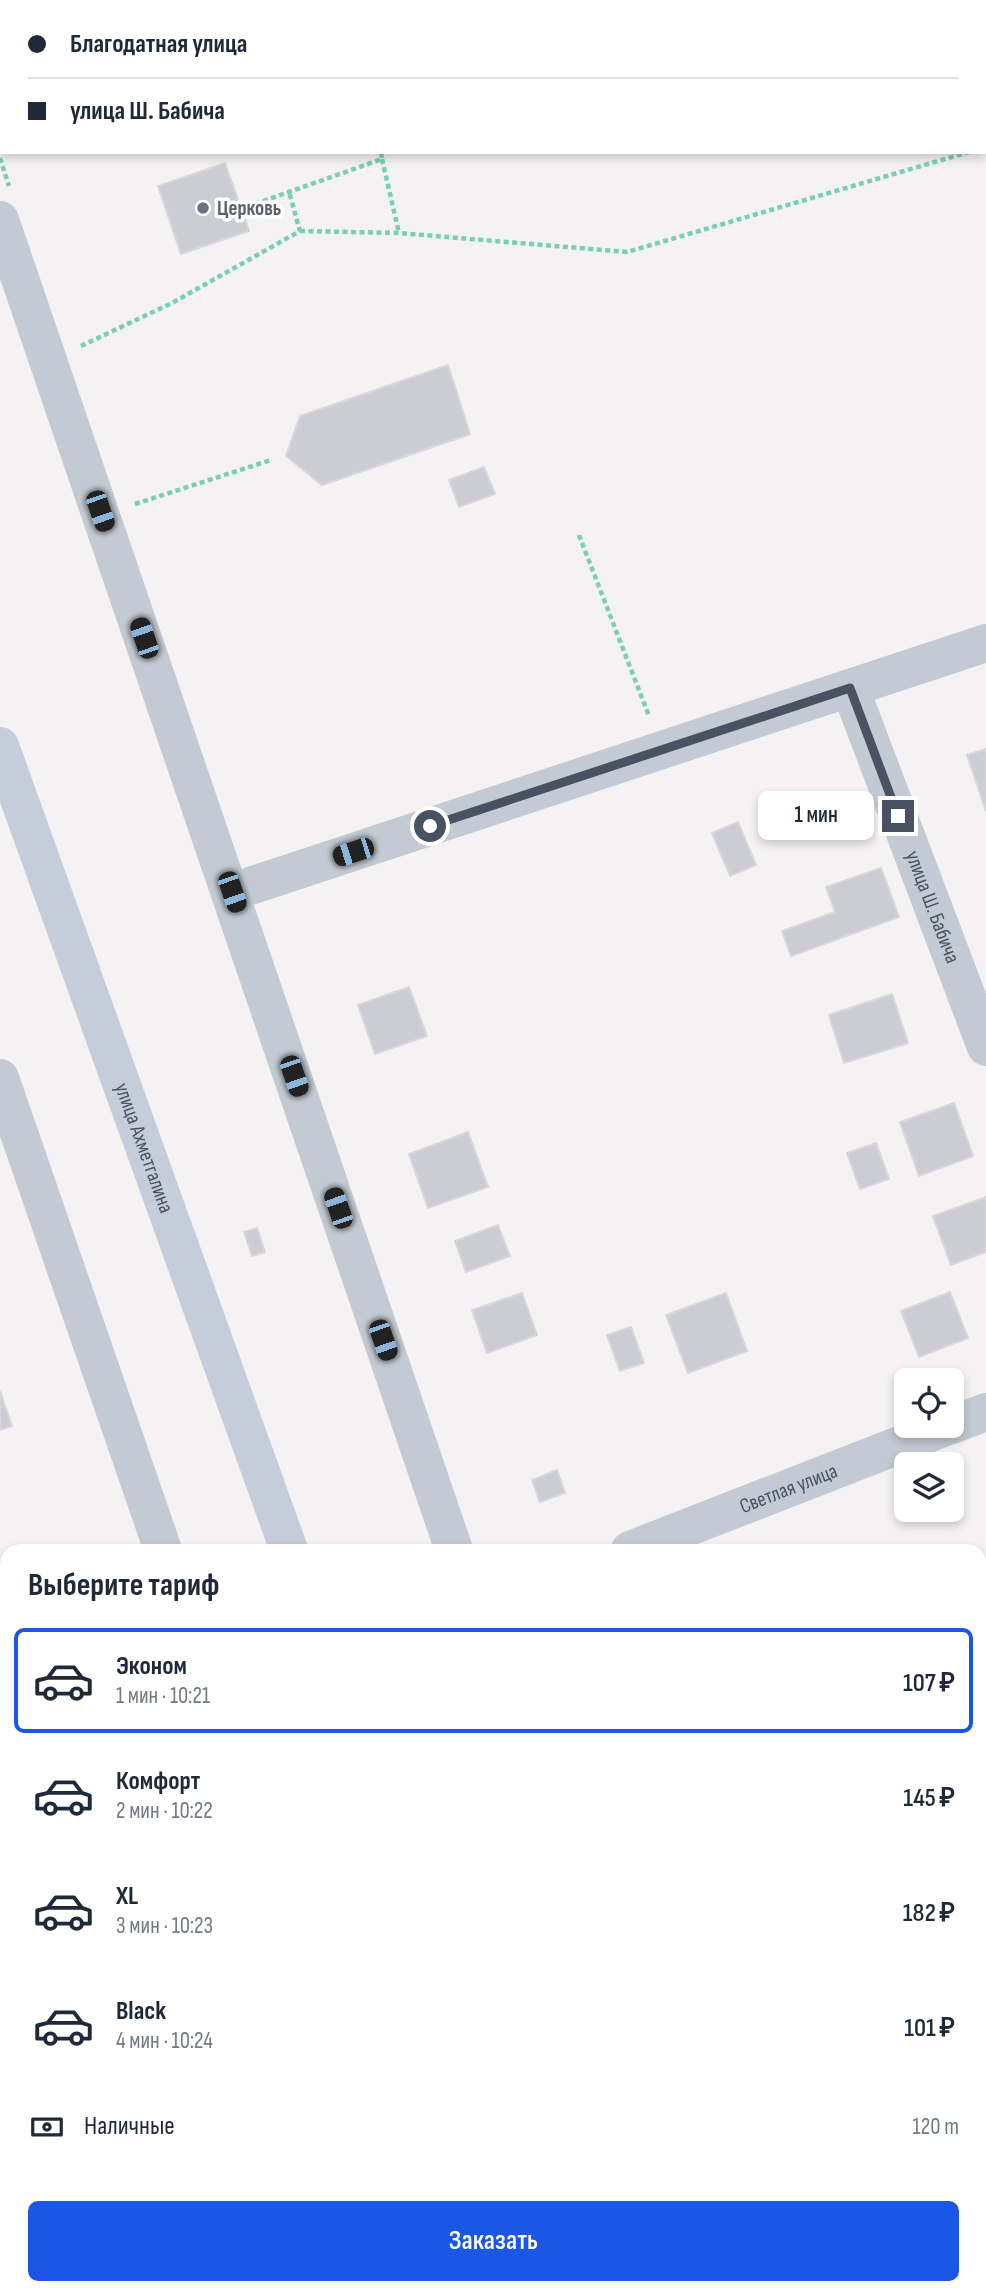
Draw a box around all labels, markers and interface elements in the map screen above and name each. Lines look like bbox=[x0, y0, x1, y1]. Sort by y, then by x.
text: Благодатная улица bbox=[70, 29, 247, 60]
text: улица Ш. Бабича bbox=[70, 96, 225, 127]
place label: Церковь bbox=[217, 196, 281, 221]
marker: Церковь bbox=[195, 200, 211, 216]
car bbox=[84, 488, 117, 534]
car bbox=[128, 615, 161, 661]
callout: 1 мин bbox=[758, 792, 874, 840]
route end bbox=[882, 800, 914, 832]
text: 1 мин bbox=[794, 801, 838, 829]
route start bbox=[414, 810, 446, 842]
car bbox=[330, 836, 377, 868]
street label: улица Ш. Бабича bbox=[900, 847, 965, 966]
car bbox=[216, 869, 249, 915]
car bbox=[278, 1053, 311, 1099]
street label: улица Ахметгалина bbox=[110, 1079, 179, 1216]
car bbox=[322, 1185, 355, 1231]
car bbox=[367, 1317, 400, 1363]
map controls bbox=[894, 1368, 964, 1522]
button: locate bbox=[894, 1368, 964, 1438]
button: layers bbox=[894, 1452, 964, 1522]
street label: Светлая улица bbox=[736, 1458, 841, 1519]
text: Выберите тариф bbox=[28, 1566, 219, 1605]
icon: car bbox=[32, 1649, 95, 1712]
text: Эконом bbox=[116, 1651, 187, 1682]
text: 107 ₽ bbox=[903, 1668, 955, 1699]
text: 1 мин · 10:21 bbox=[116, 1682, 210, 1710]
icon: car bbox=[32, 1764, 95, 1827]
text: Комфорт bbox=[116, 1766, 200, 1797]
text: 145 ₽ bbox=[903, 1783, 955, 1814]
text: 2 мин · 10:22 bbox=[116, 1797, 213, 1825]
icon: car bbox=[32, 1879, 95, 1942]
text: XL bbox=[116, 1881, 138, 1912]
text: 182 ₽ bbox=[903, 1898, 955, 1929]
text: 3 мин · 10:23 bbox=[116, 1912, 213, 1940]
icon: car bbox=[32, 1994, 95, 2057]
text: Black bbox=[116, 1996, 166, 2027]
text: 101 ₽ bbox=[904, 2013, 955, 2044]
text: 4 мин · 10:24 bbox=[116, 2027, 213, 2055]
icon: cash bbox=[28, 2108, 66, 2146]
text: Наличные bbox=[84, 2111, 175, 2142]
text: 120 m bbox=[913, 2113, 959, 2141]
button: Заказать bbox=[28, 2201, 959, 2281]

